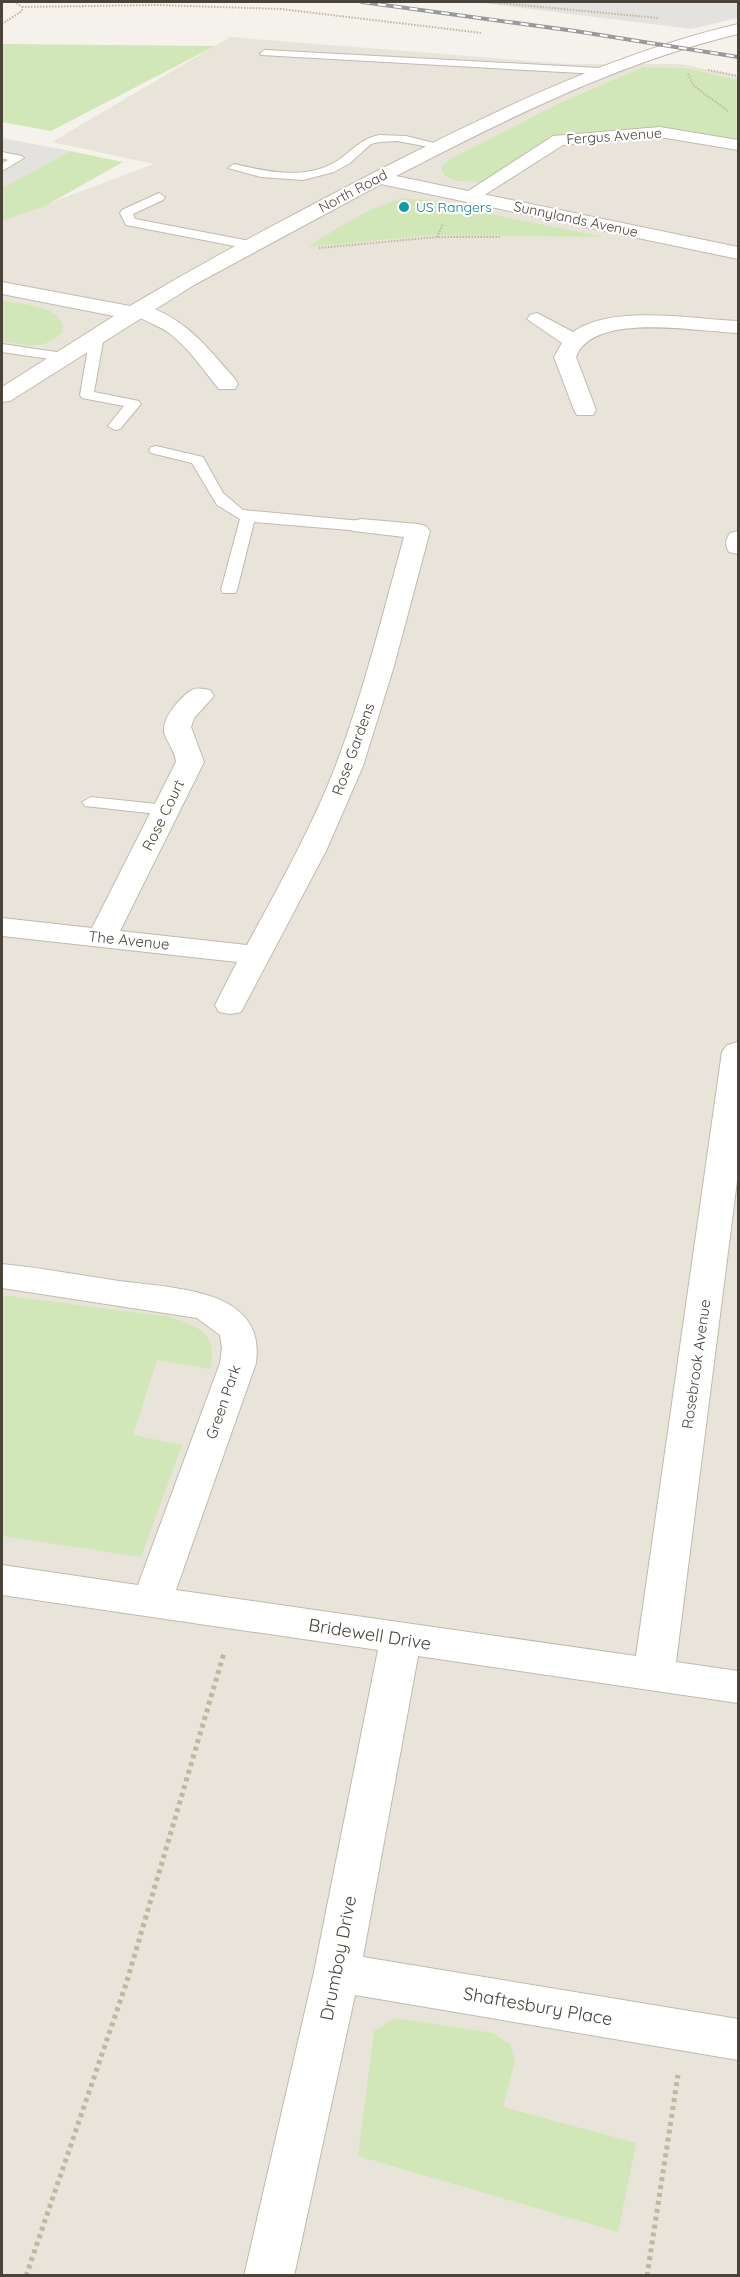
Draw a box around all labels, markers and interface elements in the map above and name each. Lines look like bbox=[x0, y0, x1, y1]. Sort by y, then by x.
street label: Fergus Avenue bbox=[566, 124, 662, 148]
street label: North Road bbox=[316, 165, 390, 217]
street label: Sunnylands Avenue bbox=[512, 197, 640, 241]
place label: US Rangers bbox=[416, 198, 492, 216]
marker: US Rangers bbox=[397, 200, 411, 214]
street label: Rose Gardens bbox=[327, 700, 379, 798]
street label: Rose Court bbox=[138, 776, 188, 854]
street label: The Avenue bbox=[88, 926, 170, 954]
street label: Rosebrook Avenue bbox=[678, 1298, 714, 1430]
street label: Green Park bbox=[201, 1362, 245, 1442]
street label: Bridewell Drive bbox=[307, 1613, 433, 1655]
street label: Drumboy Drive bbox=[315, 1894, 361, 2022]
street label: Shaftesbury Place bbox=[462, 1982, 614, 2030]

